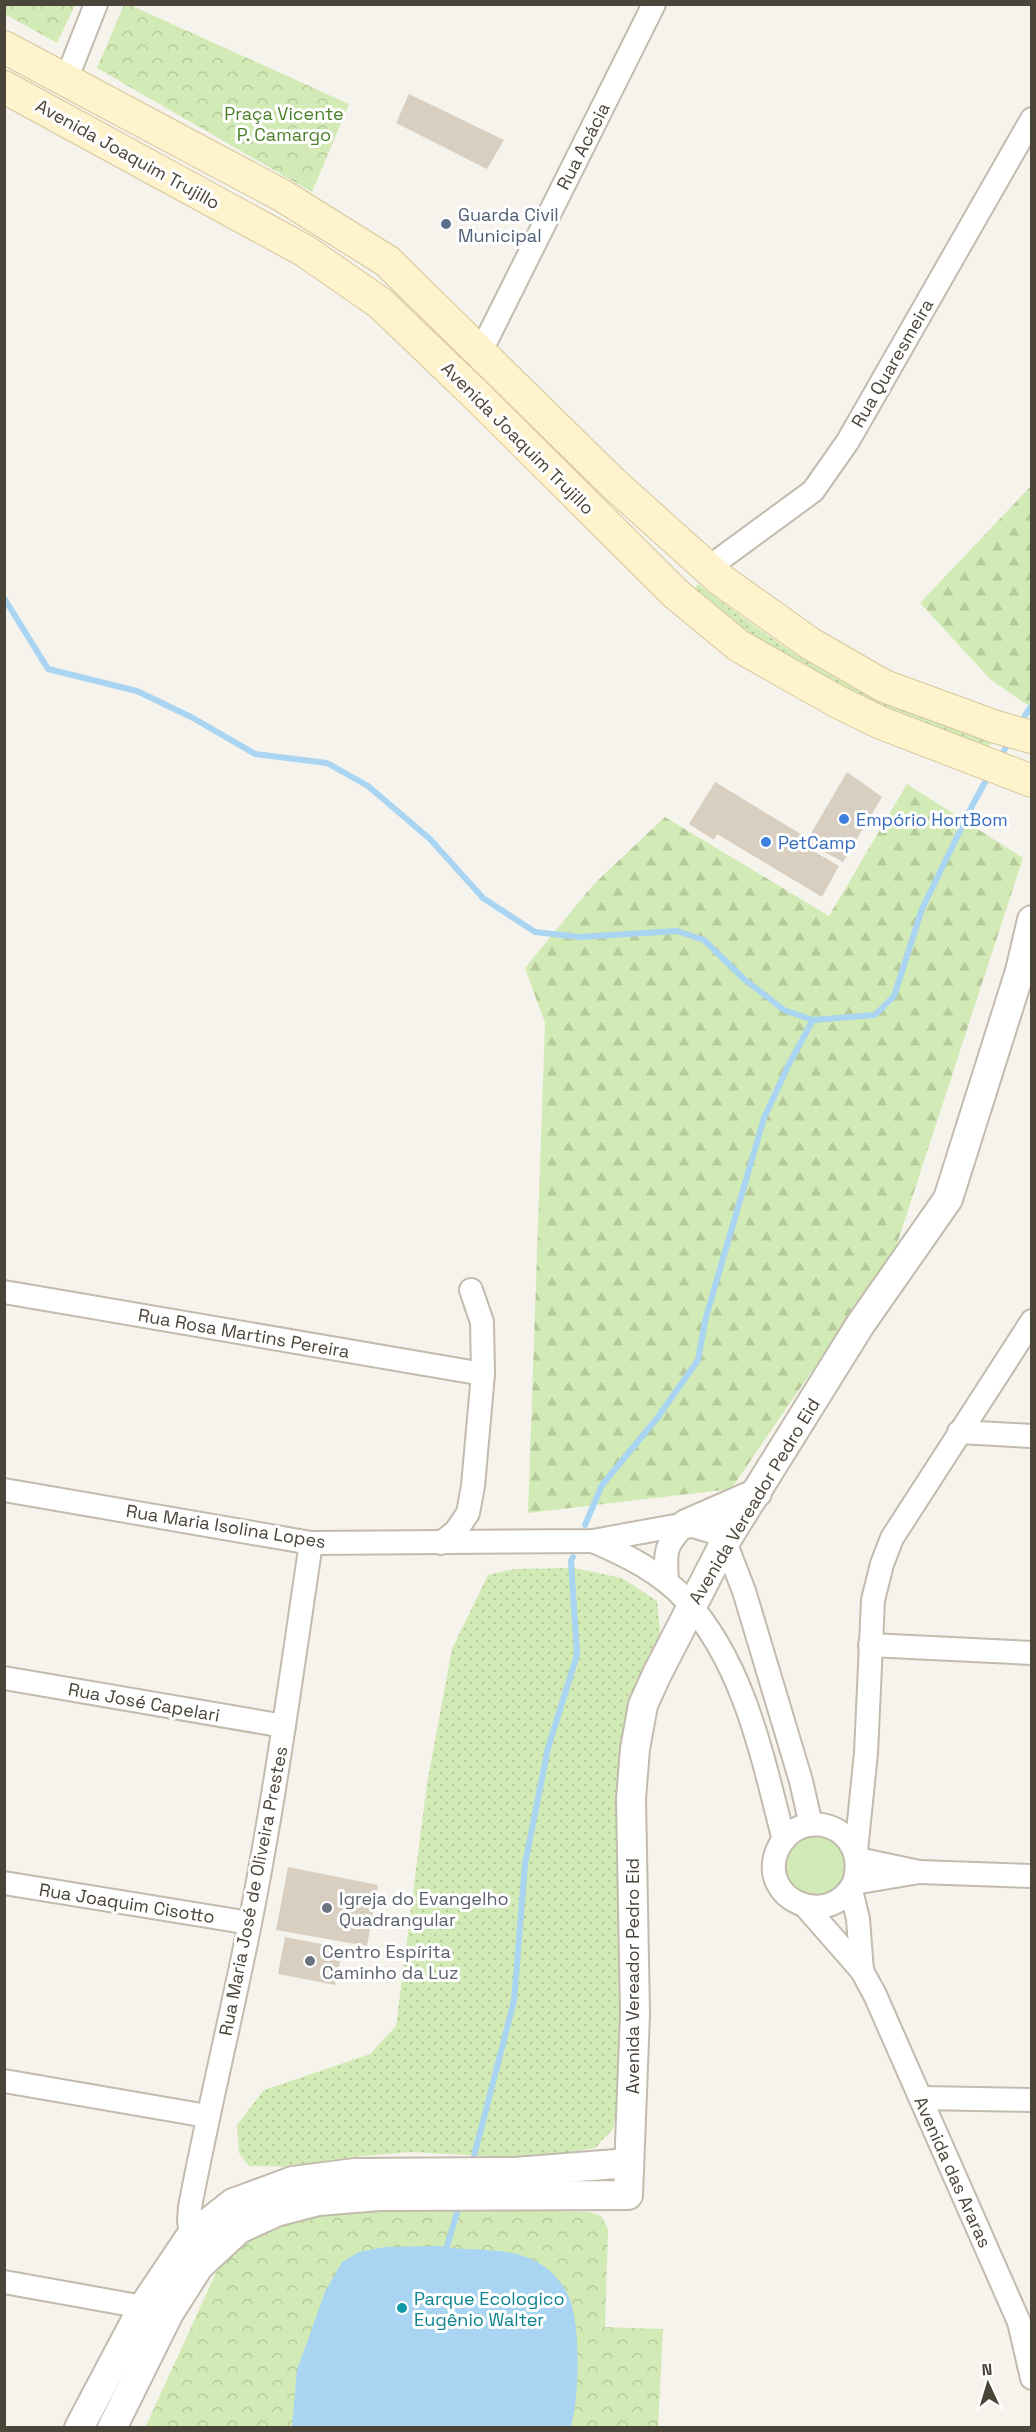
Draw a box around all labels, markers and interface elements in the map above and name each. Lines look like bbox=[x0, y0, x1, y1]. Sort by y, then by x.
street label: Avenida Joaquim Trujillo bbox=[32, 94, 224, 214]
street label: Rua Acácia bbox=[551, 99, 615, 193]
park label: Praça Vicente P. Camargo bbox=[224, 102, 344, 146]
place label: Guarda Civil Municipal bbox=[458, 203, 559, 247]
marker: Guarda Civil Municipal bbox=[439, 217, 453, 231]
street label: Rua Quaresmeira bbox=[846, 295, 938, 431]
street label: Avenida Joaquim Trujillo bbox=[437, 357, 599, 519]
place label: Empório HortBom bbox=[856, 808, 1008, 831]
marker: Empório HortBom bbox=[837, 812, 851, 826]
place label: PetCamp bbox=[778, 831, 856, 854]
marker: PetCamp bbox=[759, 835, 773, 849]
street label: Rua Rosa Martins Pereira bbox=[136, 1303, 352, 1363]
street label: Avenida Vereador Pedro Eid bbox=[683, 1394, 825, 1608]
street label: Rua Maria Isolina Lopes bbox=[124, 1499, 328, 1553]
street label: Rua José Capelari bbox=[66, 1677, 222, 1727]
street label: Rua Maria José de Oliveira Prestes bbox=[214, 1744, 292, 2038]
street label: Avenida Vereador Pedro Eid bbox=[621, 1858, 644, 2094]
street label: Rua Joaquim Cisotto bbox=[37, 1878, 217, 1928]
place label: Igreja do Evangelho Quadrangular bbox=[339, 1887, 509, 1931]
marker: Igreja do Evangelho Quadrangular bbox=[320, 1901, 334, 1915]
place label: Centro Espírita Caminho da Luz bbox=[322, 1940, 458, 1984]
marker: Centro Espírita Caminho da Luz bbox=[303, 1954, 317, 1968]
street label: Avenida das Araras bbox=[909, 2093, 997, 2251]
place label: Parque Ecologico Eugênio Walter bbox=[414, 2287, 565, 2331]
marker: Parque Ecologico Eugênio Walter bbox=[395, 2301, 409, 2315]
north arrow bbox=[958, 2354, 1018, 2414]
text: N bbox=[981, 2359, 993, 2380]

